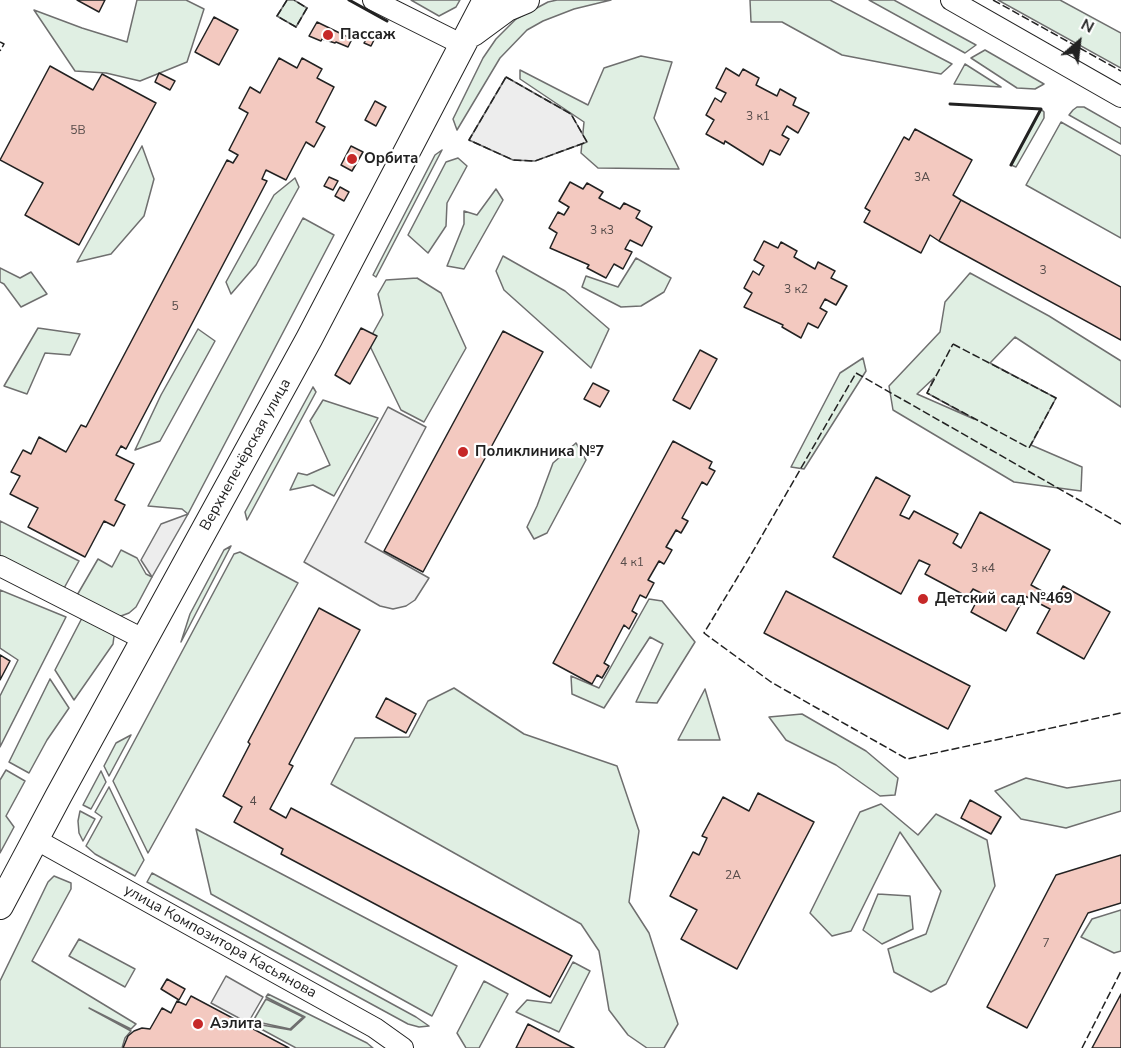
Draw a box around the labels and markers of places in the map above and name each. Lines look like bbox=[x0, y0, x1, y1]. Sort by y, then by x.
place label: Пассаж bbox=[340, 26, 395, 44]
marker: Пассаж bbox=[321, 28, 335, 42]
place label: Орбита bbox=[364, 150, 418, 168]
marker: Орбита bbox=[345, 152, 359, 166]
place label: Поликлиника №7 bbox=[475, 443, 604, 461]
marker: Поликлиника №7 bbox=[456, 445, 470, 459]
place label: Детский сад №469 bbox=[935, 590, 1073, 608]
marker: Детский сад №469 bbox=[916, 592, 930, 606]
place label: Аэлита bbox=[210, 1015, 262, 1033]
marker: Аэлита bbox=[191, 1017, 205, 1031]

